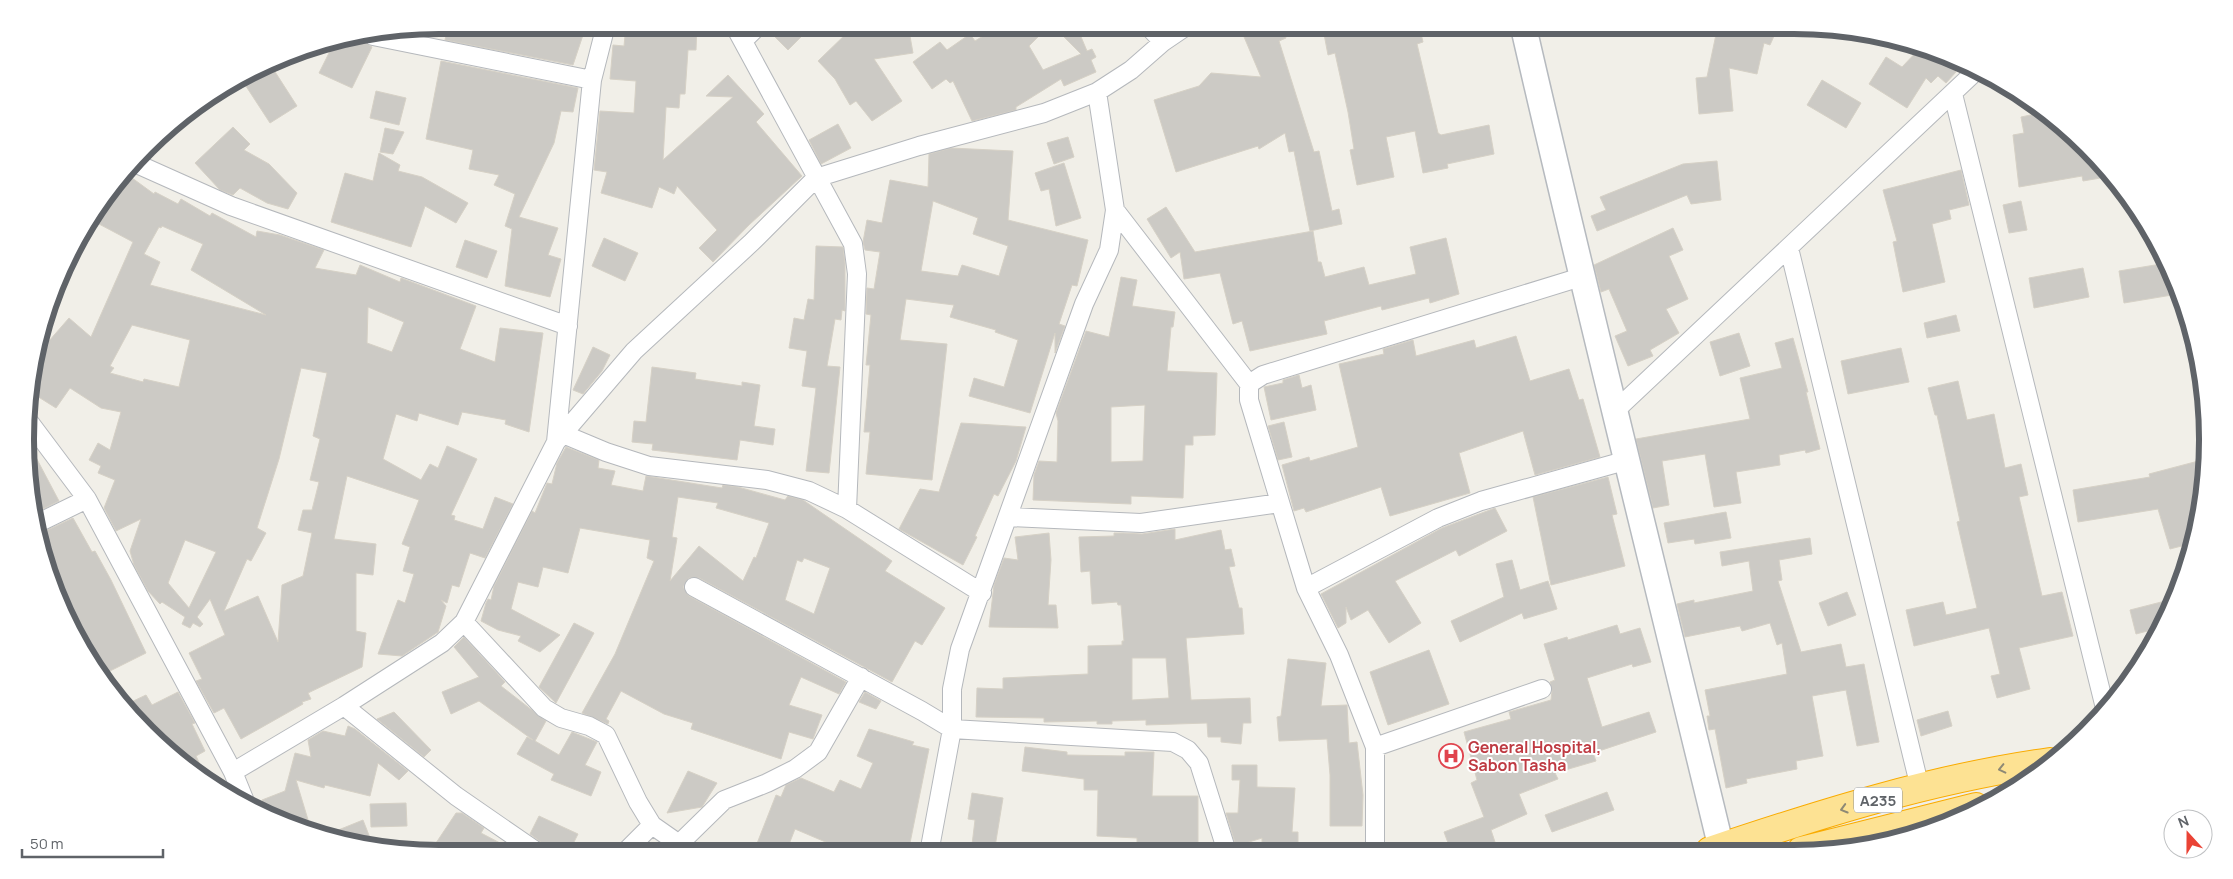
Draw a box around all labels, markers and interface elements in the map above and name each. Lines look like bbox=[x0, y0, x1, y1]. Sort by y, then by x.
place label: General Hospital, Sabon Tasha bbox=[1468, 736, 1601, 776]
hospital icon: General Hospital, Sabon Tasha bbox=[1438, 743, 1464, 769]
one-way arrow bbox=[1997, 763, 2006, 774]
road number: A235 bbox=[1854, 788, 1902, 812]
one-way arrow bbox=[1841, 804, 1849, 814]
north arrow bbox=[2163, 809, 2213, 859]
text: N bbox=[2175, 811, 2191, 832]
scale bar bbox=[22, 826, 164, 858]
text: 50 m bbox=[30, 833, 64, 854]

